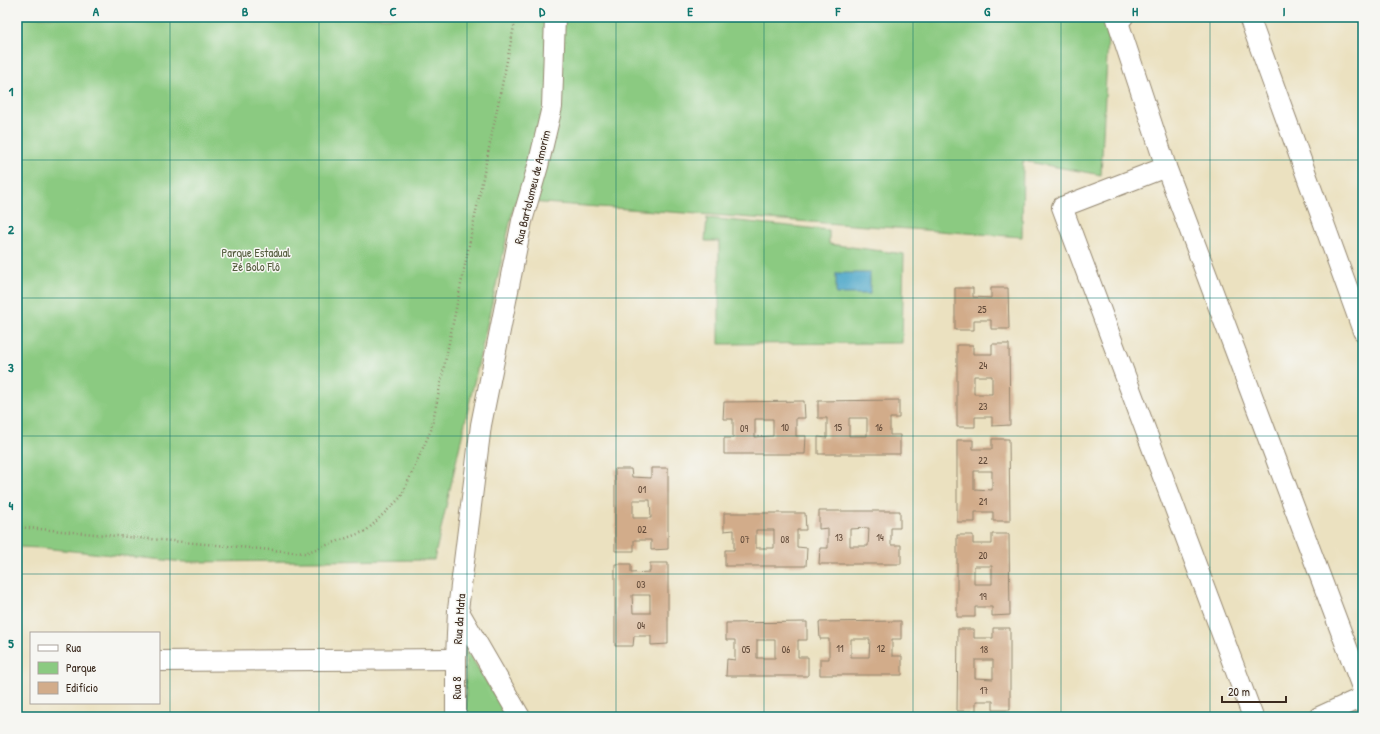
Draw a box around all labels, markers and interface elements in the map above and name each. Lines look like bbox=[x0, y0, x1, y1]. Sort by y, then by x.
text: A bbox=[93, 2, 100, 20]
text: B bbox=[242, 2, 249, 20]
text: C bbox=[389, 2, 397, 20]
text: D bbox=[539, 2, 546, 20]
text: E bbox=[687, 2, 693, 20]
text: F bbox=[835, 2, 842, 20]
text: G bbox=[984, 2, 991, 20]
text: H bbox=[1132, 2, 1138, 20]
text: I bbox=[1282, 2, 1286, 20]
text: 1 bbox=[9, 82, 14, 100]
street label: Rua Bartolomeu de Amorim bbox=[510, 128, 554, 246]
text: 2 bbox=[8, 220, 15, 238]
park label: Parque Estadual Zé Bolo Flô bbox=[221, 244, 291, 275]
house number: 25 bbox=[978, 303, 987, 316]
text: 3 bbox=[8, 358, 14, 376]
house number: 24 bbox=[979, 359, 987, 372]
house number: 23 bbox=[978, 400, 988, 413]
house number: 10 bbox=[781, 421, 790, 434]
house number: 15 bbox=[834, 421, 843, 434]
house number: 16 bbox=[875, 421, 883, 434]
house number: 09 bbox=[740, 422, 748, 435]
house number: 22 bbox=[978, 454, 988, 467]
house number: 01 bbox=[638, 483, 646, 496]
house number: 21 bbox=[979, 495, 988, 508]
text: 4 bbox=[9, 496, 14, 514]
house number: 02 bbox=[637, 523, 647, 536]
house number: 13 bbox=[835, 531, 844, 544]
house number: 14 bbox=[876, 531, 884, 544]
house number: 07 bbox=[740, 533, 750, 546]
house number: 08 bbox=[781, 533, 789, 546]
house number: 20 bbox=[978, 549, 988, 562]
house number: 03 bbox=[637, 578, 646, 591]
house number: 19 bbox=[979, 590, 987, 603]
street label: Rua da Mata bbox=[449, 593, 469, 645]
house number: 04 bbox=[637, 619, 645, 632]
legend bbox=[30, 632, 160, 704]
text: 5 bbox=[8, 634, 14, 652]
text: Rua bbox=[66, 639, 81, 656]
house number: 11 bbox=[836, 642, 844, 655]
house number: 12 bbox=[877, 642, 885, 655]
house number: 05 bbox=[742, 643, 751, 656]
house number: 06 bbox=[782, 643, 790, 656]
house number: 18 bbox=[980, 643, 988, 656]
text: Parque bbox=[66, 659, 96, 676]
street label: Rua 8 bbox=[448, 677, 465, 699]
scale bar bbox=[1222, 678, 1286, 704]
text: Edifício bbox=[66, 679, 98, 696]
text: 20 m bbox=[1228, 683, 1250, 700]
house number: 17 bbox=[980, 684, 988, 697]

